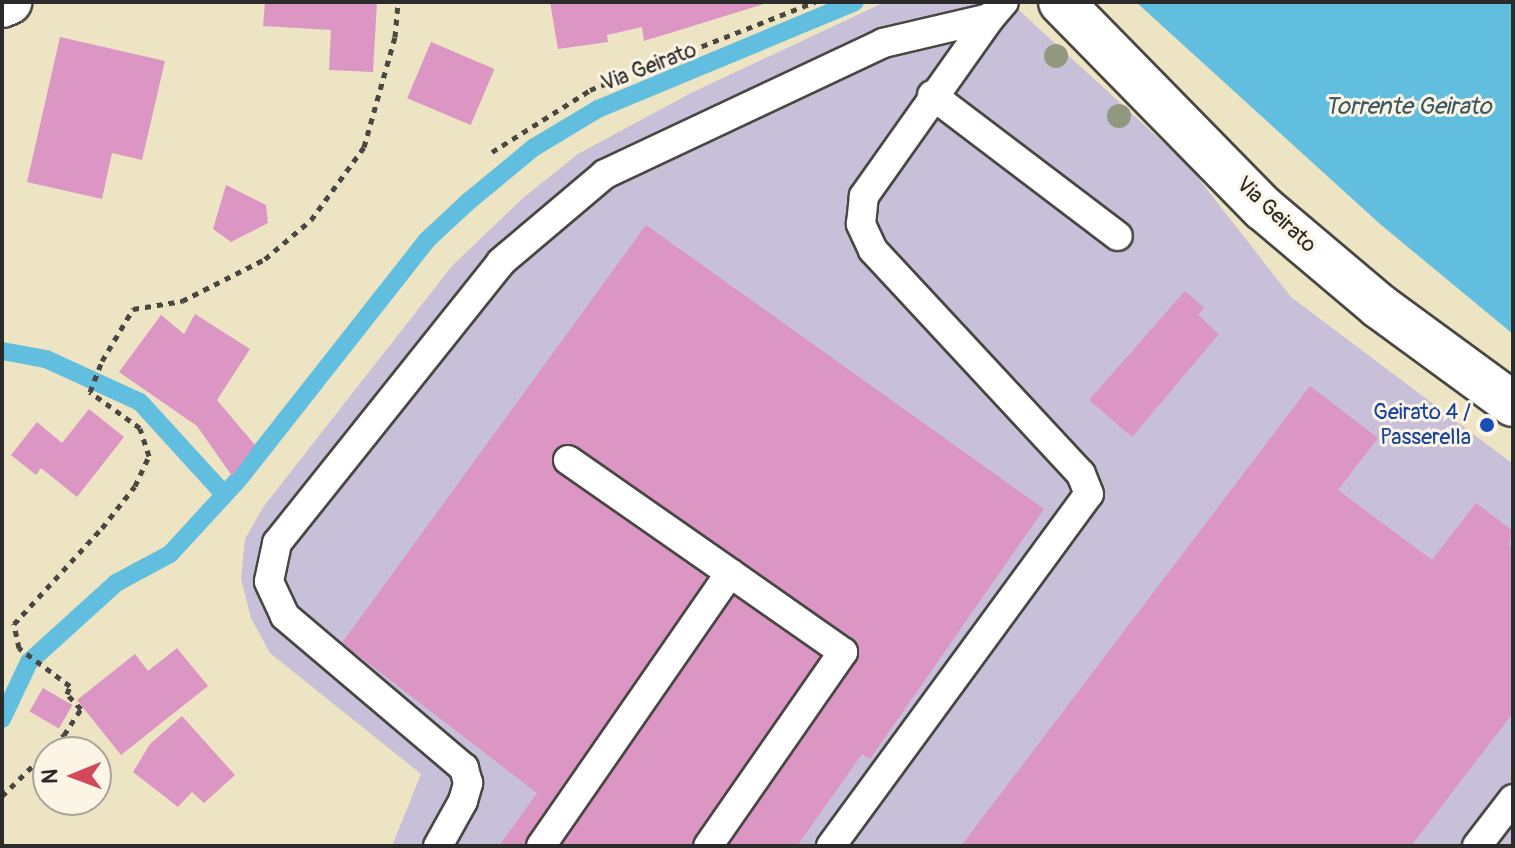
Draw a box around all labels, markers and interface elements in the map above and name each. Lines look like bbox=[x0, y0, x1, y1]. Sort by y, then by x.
street label: Via Geirato bbox=[598, 37, 700, 97]
water label: Torrente Geirato bbox=[1325, 93, 1491, 121]
street label: Via Geirato bbox=[1231, 171, 1321, 259]
place label: Geirato 4 / Passerella bbox=[1373, 399, 1471, 450]
marker: Geirato 4 / Passerella bbox=[1478, 416, 1496, 434]
north arrow bbox=[32, 736, 112, 816]
text: N bbox=[36, 769, 64, 784]

